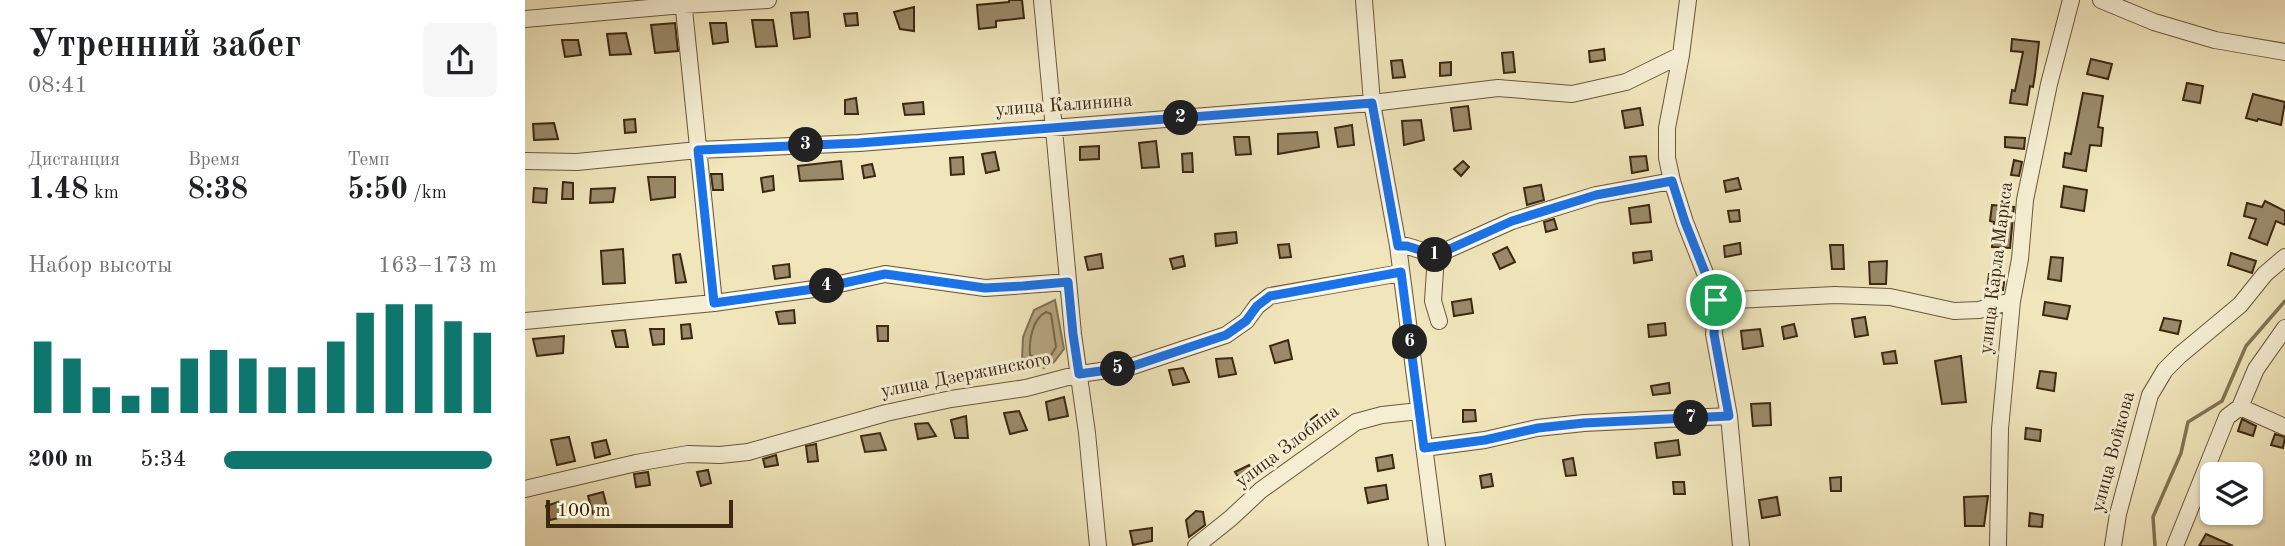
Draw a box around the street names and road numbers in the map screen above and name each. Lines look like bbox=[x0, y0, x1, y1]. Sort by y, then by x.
street label: улица Калинина bbox=[995, 92, 1134, 120]
street label: улица Карла Маркса bbox=[1977, 180, 2017, 355]
street label: улица Дзержинского bbox=[879, 350, 1053, 402]
street label: улица Войкова bbox=[2089, 389, 2139, 514]
street label: улица Злобина bbox=[1233, 402, 1344, 492]

